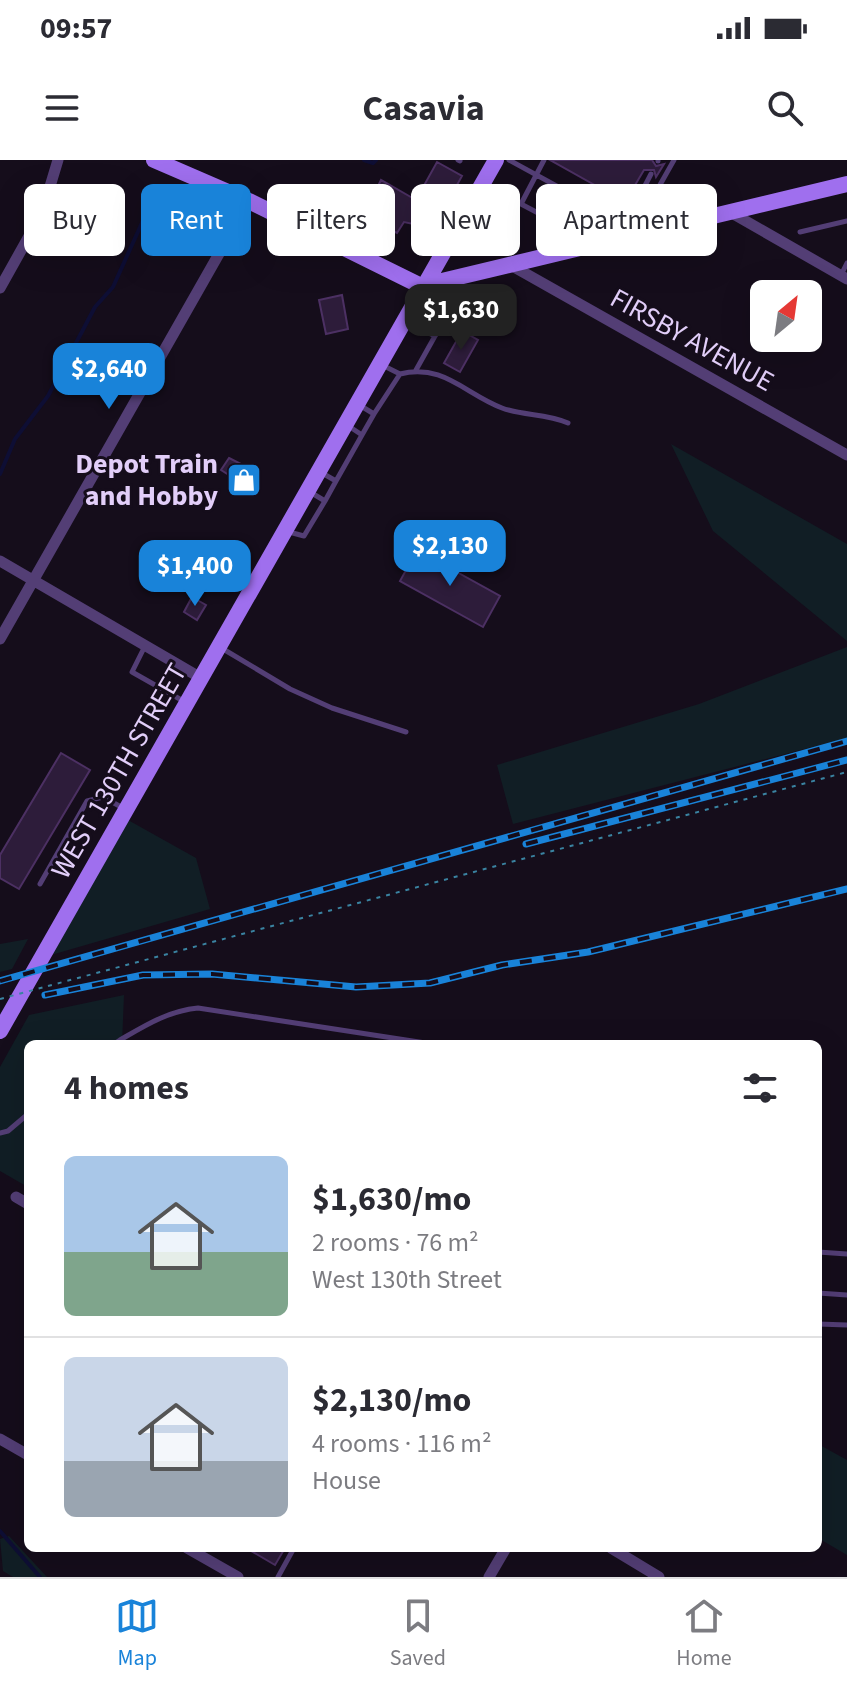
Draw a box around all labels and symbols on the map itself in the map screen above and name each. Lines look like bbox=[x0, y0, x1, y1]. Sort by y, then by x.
street label: FIRSBY AVENUE bbox=[603, 278, 781, 402]
north arrow bbox=[750, 280, 822, 352]
pin: $1,630 bbox=[396, 284, 526, 352]
pin: $2,640 bbox=[44, 343, 174, 411]
place label: Depot Train and Hobby bbox=[75, 444, 218, 516]
shop icon: Depot Train and Hobby bbox=[225, 461, 263, 499]
pin: $2,130 bbox=[385, 520, 515, 588]
pin: $1,400 bbox=[130, 540, 260, 608]
street label: WEST 130TH STREET bbox=[41, 656, 197, 886]

